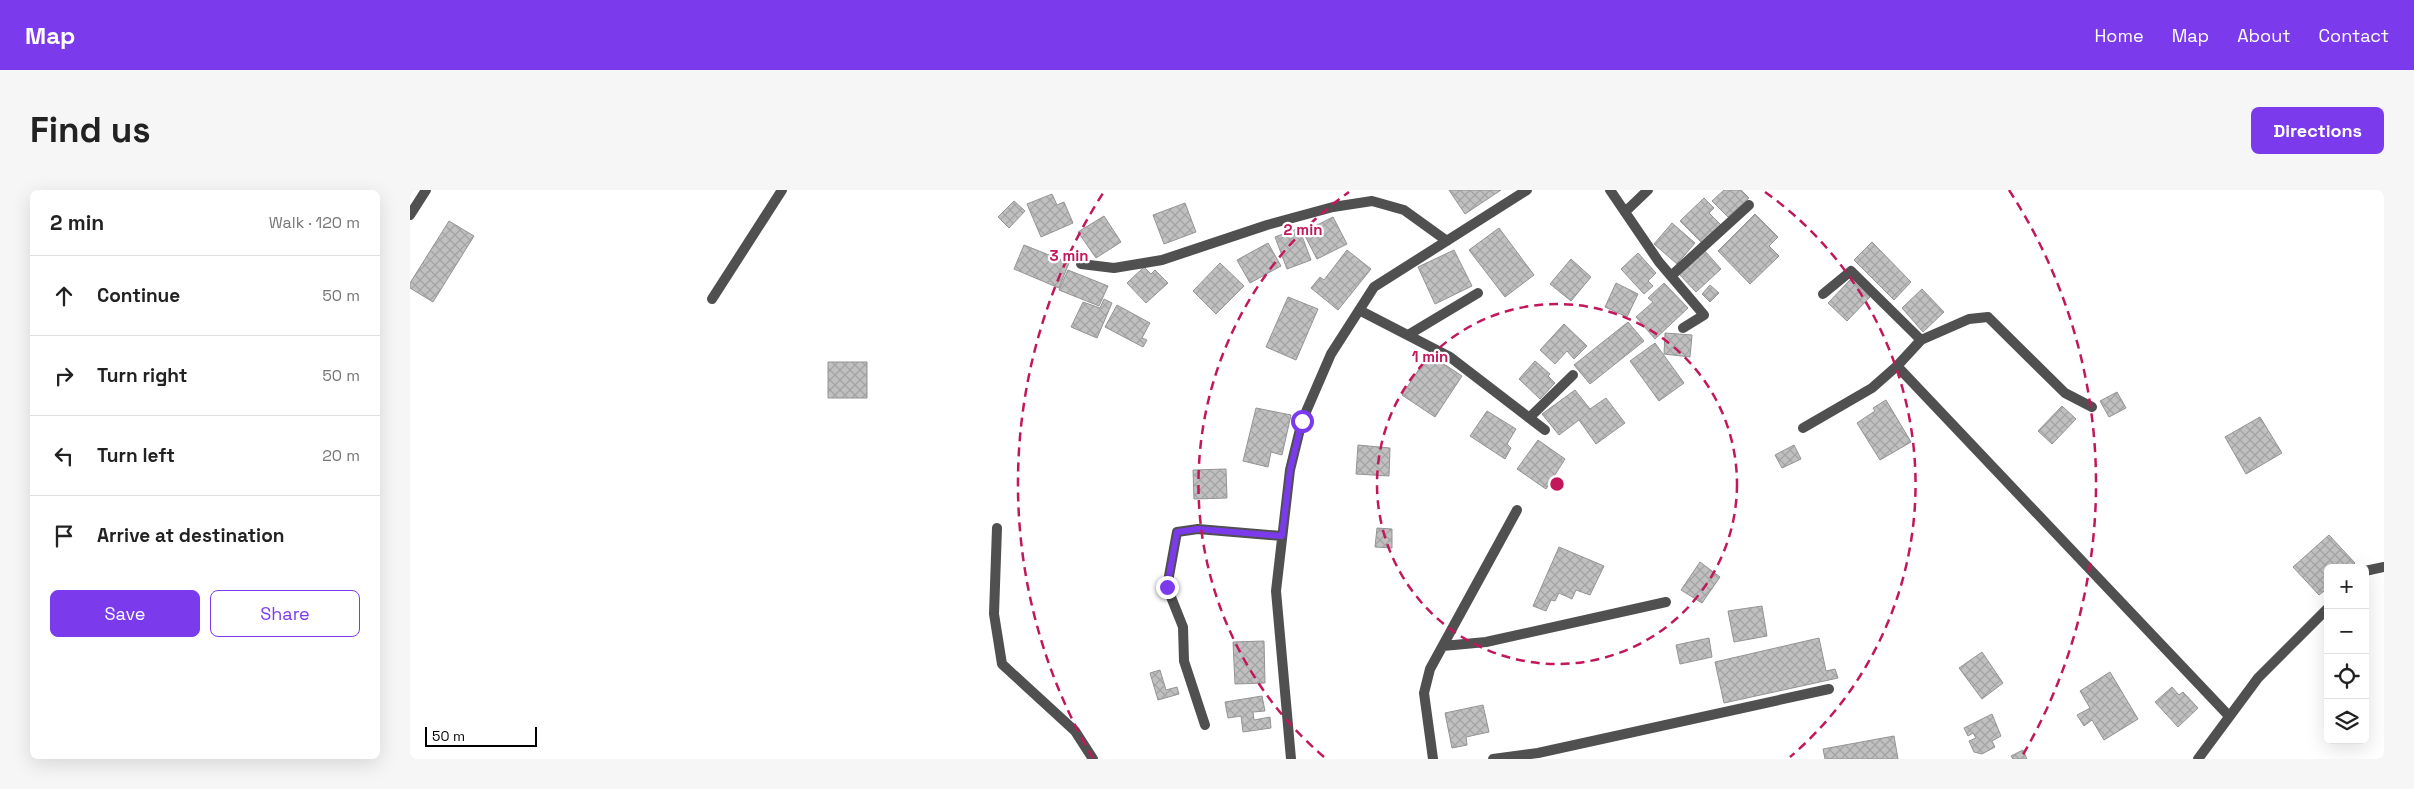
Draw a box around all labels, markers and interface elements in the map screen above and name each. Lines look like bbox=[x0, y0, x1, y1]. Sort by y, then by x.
text: Map bbox=[25, 20, 75, 51]
text: Home bbox=[2095, 24, 2144, 47]
text: Map bbox=[2172, 24, 2209, 47]
text: About bbox=[2237, 24, 2291, 47]
text: Contact bbox=[2319, 24, 2389, 47]
button: Directions bbox=[2251, 107, 2384, 154]
text: Find us bbox=[30, 108, 151, 152]
text: 2 min bbox=[50, 209, 104, 236]
text: Walk · 120 m bbox=[269, 212, 360, 233]
text: 2 min bbox=[1284, 220, 1322, 239]
text: 3 min bbox=[1050, 246, 1088, 265]
icon: ahead bbox=[50, 282, 78, 310]
text: Continue bbox=[97, 283, 180, 308]
text: 50 m bbox=[322, 285, 360, 306]
text: 1 min bbox=[1412, 347, 1448, 366]
icon: right bbox=[50, 362, 78, 390]
text: Turn right bbox=[97, 363, 187, 388]
text: 50 m bbox=[322, 365, 360, 386]
route start bbox=[1291, 410, 1314, 433]
icon: left bbox=[50, 442, 78, 470]
text: Turn left bbox=[97, 443, 175, 468]
text: 20 m bbox=[322, 445, 360, 466]
centre of rings bbox=[1548, 475, 1566, 493]
icon: arrive bbox=[50, 522, 78, 550]
text: Arrive at destination bbox=[97, 523, 285, 548]
map controls bbox=[2324, 564, 2369, 744]
button: + bbox=[2324, 564, 2369, 609]
route end bbox=[1156, 576, 1179, 599]
button: Save bbox=[50, 590, 200, 637]
button: Share bbox=[210, 590, 360, 637]
button: − bbox=[2324, 609, 2369, 654]
button: locate bbox=[2324, 654, 2369, 699]
button: layers bbox=[2324, 699, 2369, 744]
scale bar bbox=[425, 724, 538, 747]
text: 50 m bbox=[432, 727, 465, 745]

